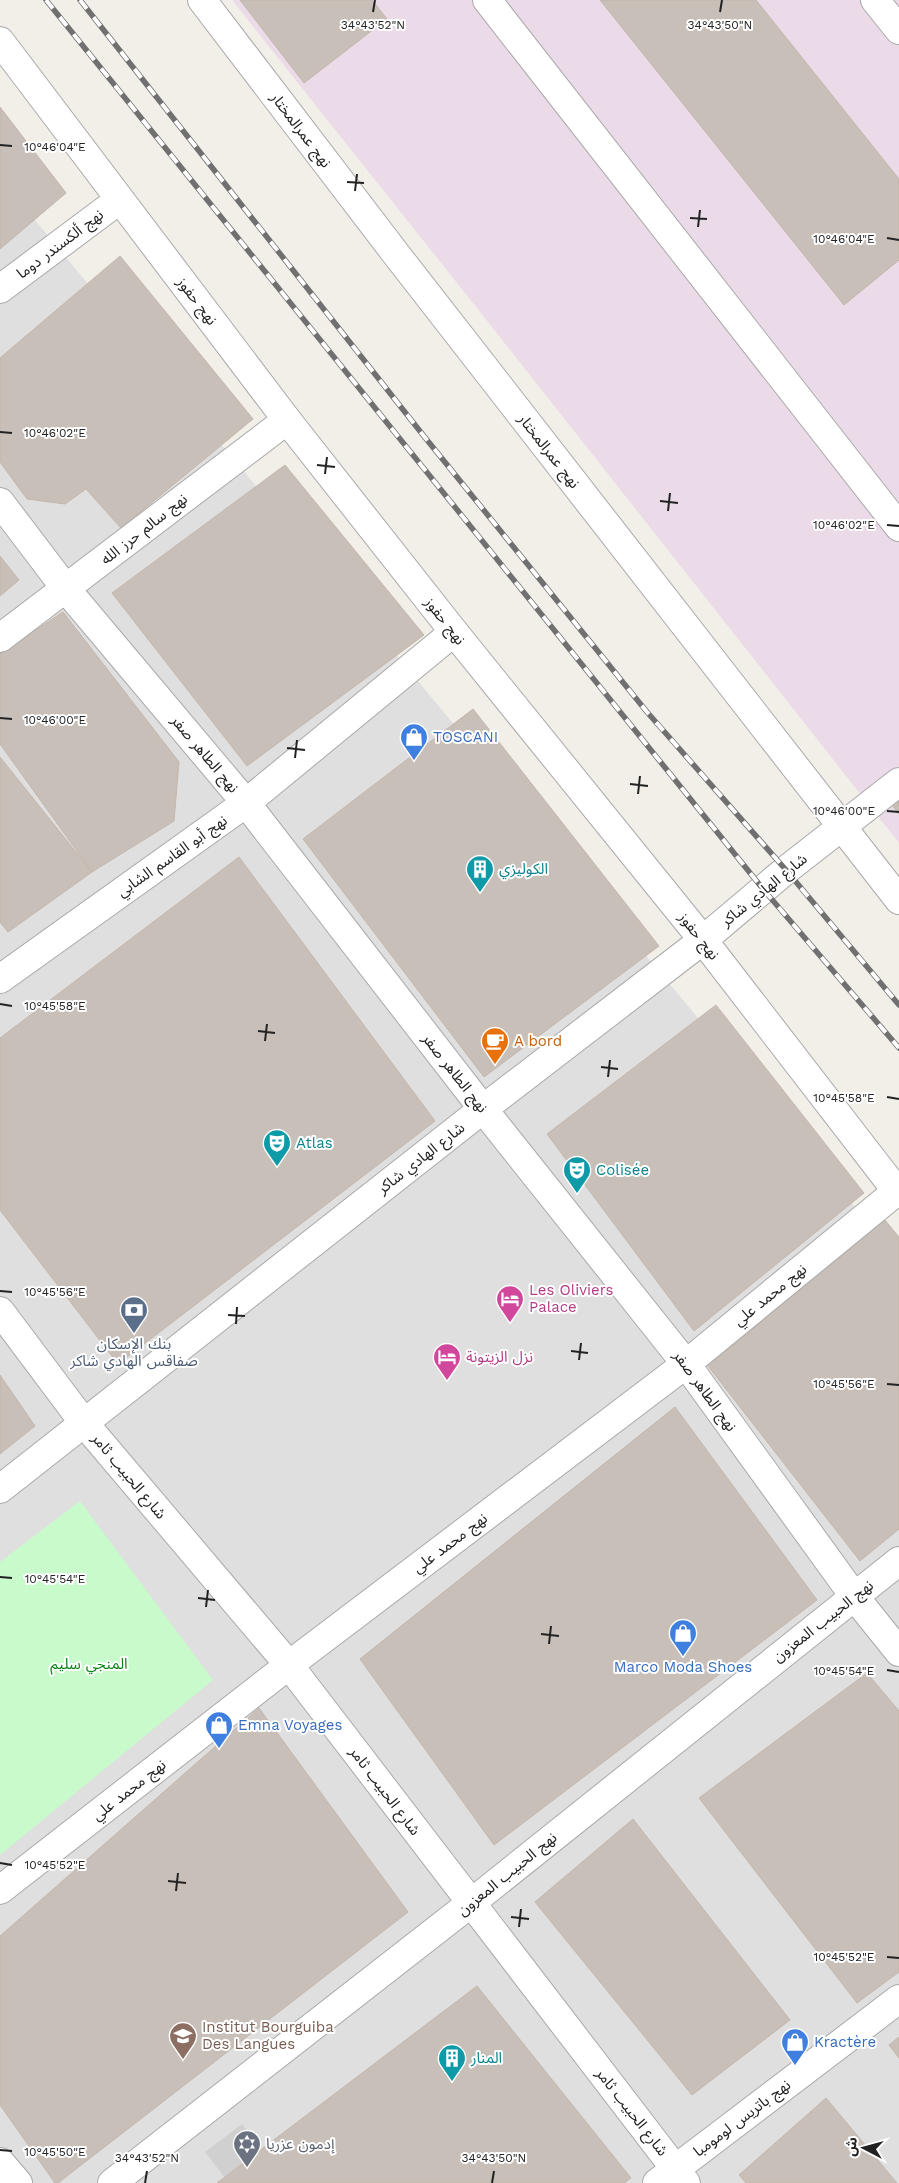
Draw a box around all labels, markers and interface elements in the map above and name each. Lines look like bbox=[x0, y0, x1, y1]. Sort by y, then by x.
text: 34°43'52"N bbox=[341, 18, 405, 32]
text: 34°43'50"N bbox=[688, 18, 752, 32]
street label: نهج عمرالمختار bbox=[264, 88, 335, 173]
text: 10°46'04"E bbox=[24, 140, 86, 154]
street label: نهج ألكسندر دوما bbox=[13, 205, 109, 285]
text: 10°46'04"E bbox=[813, 232, 875, 246]
street label: نهج حفوز bbox=[170, 273, 221, 330]
street label: نهج عمرالمختار bbox=[511, 409, 584, 494]
text: 10°46'02"E bbox=[24, 426, 86, 440]
street label: نهج سالم حرز الله bbox=[97, 490, 193, 571]
text: 10°46'02"E bbox=[813, 518, 875, 532]
street label: نهج حفوز bbox=[418, 593, 469, 650]
street label: نهج الطاهر صفر bbox=[164, 711, 243, 798]
text: 10°46'00"E bbox=[24, 713, 86, 727]
shop icon: TOSCANI bbox=[399, 722, 429, 761]
place label: TOSCANI bbox=[433, 728, 498, 746]
text: 10°46'00"E bbox=[813, 804, 875, 818]
street label: نهج أبو القاسم الشابي bbox=[113, 811, 232, 903]
street label: شارع الهادي شاكر bbox=[716, 850, 813, 933]
building icon: الكوليزي bbox=[465, 854, 495, 893]
place label: الكوليزي bbox=[499, 860, 548, 880]
street label: نهج حفوز bbox=[672, 908, 723, 965]
text: 10°45'58"E bbox=[24, 999, 86, 1013]
cafe icon: A bord bbox=[480, 1026, 510, 1065]
street label: نهج الطاهر صفر bbox=[416, 1029, 492, 1118]
place label: A bord bbox=[514, 1032, 562, 1050]
text: 10°45'58"E bbox=[813, 1091, 875, 1105]
street label: شارع الهادي شاكر bbox=[373, 1118, 470, 1201]
theatre icon: Atlas bbox=[262, 1128, 292, 1167]
place label: Atlas bbox=[296, 1134, 333, 1152]
theatre icon: Colisée bbox=[562, 1155, 592, 1194]
place label: Colisée bbox=[596, 1161, 649, 1179]
street label: نهج محمد علي bbox=[730, 1260, 812, 1332]
place label: Les Oliviers Palace bbox=[529, 1281, 613, 1316]
hotel icon: Les Oliviers Palace bbox=[495, 1284, 525, 1323]
text: 10°45'56"E bbox=[24, 1285, 86, 1299]
bank icon: بنك الإسكان صفاقس الهادي شاكر bbox=[119, 1295, 149, 1334]
place label: بنك الإسكان صفاقس الهادي شاكر bbox=[69, 1335, 198, 1372]
hotel icon: نزل الزيتونة bbox=[432, 1342, 462, 1381]
street label: نهج الطاهر صفر bbox=[667, 1346, 740, 1437]
place label: نزل الزيتونة bbox=[466, 1348, 533, 1366]
text: 10°45'56"E bbox=[813, 1377, 875, 1391]
street label: شارع الحبيب ثامر bbox=[85, 1429, 170, 1525]
street label: نهج محمد علي bbox=[409, 1509, 493, 1579]
text: 10°45'54"E bbox=[25, 1572, 86, 1586]
street label: نهج الحبيب المعزون bbox=[769, 1576, 879, 1668]
shop icon: Marco Moda Shoes bbox=[668, 1618, 698, 1657]
park label: المنجي سليم bbox=[50, 1655, 128, 1675]
place label: Marco Moda Shoes bbox=[614, 1658, 752, 1676]
text: 10°45'54"E bbox=[814, 1664, 875, 1678]
shop icon: Emna Voyages bbox=[204, 1710, 234, 1749]
place label: Emna Voyages bbox=[238, 1716, 342, 1734]
street label: شارع الحبيب ثامر bbox=[343, 1742, 424, 1841]
street label: نهج محمد علي bbox=[88, 1756, 171, 1827]
street label: نهج الحبيب المعزون bbox=[454, 1828, 562, 1922]
text: 10°45'52"E bbox=[25, 1858, 86, 1872]
text: 10°45'52"E bbox=[814, 1950, 875, 1964]
place label: Institut Bourguiba Des Langues bbox=[202, 2018, 334, 2053]
school or university icon: Institut Bourguiba Des Langues bbox=[168, 2021, 198, 2060]
shop icon: Kractère bbox=[780, 2027, 810, 2066]
place label: Kractère bbox=[814, 2033, 876, 2051]
building icon: المنار bbox=[437, 2043, 467, 2082]
place label: المنار bbox=[470, 2049, 502, 2067]
street label: شارع الحبيب ثامر bbox=[589, 2064, 672, 2161]
street label: نهج باتريس لومومبا bbox=[690, 2076, 796, 2163]
north arrow bbox=[839, 2123, 889, 2173]
synagogue icon: إدمون عزريا bbox=[232, 2129, 262, 2168]
place label: إدمون عزريا bbox=[266, 2135, 335, 2154]
text: ش bbox=[842, 2136, 860, 2157]
text: 10°45'50"E bbox=[24, 2145, 86, 2159]
text: 34°43'52"N bbox=[115, 2151, 179, 2165]
text: 34°43'50"N bbox=[462, 2151, 526, 2165]

